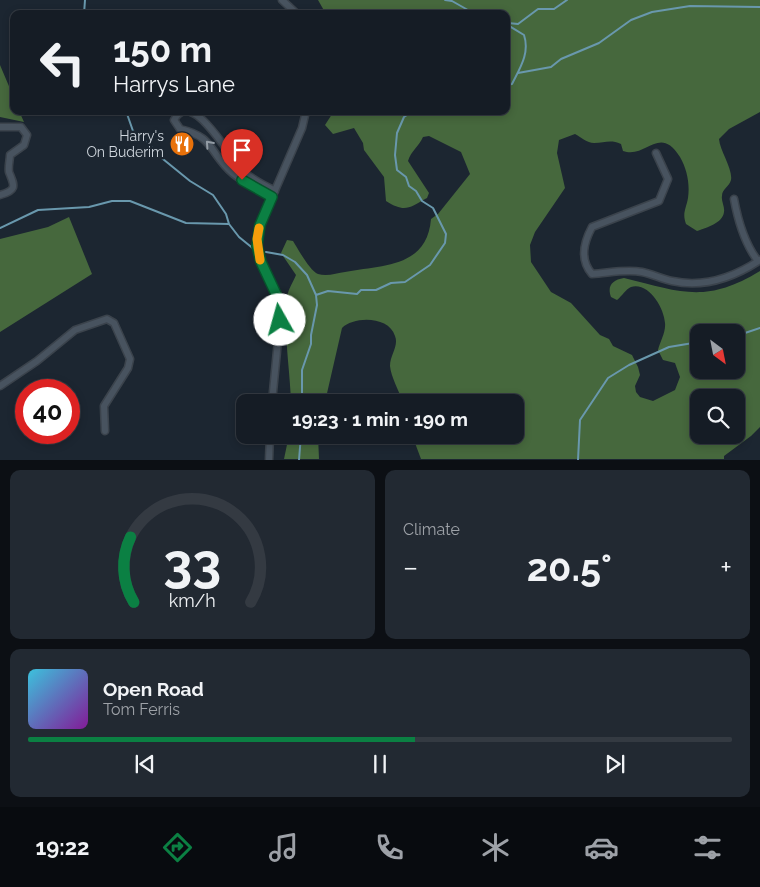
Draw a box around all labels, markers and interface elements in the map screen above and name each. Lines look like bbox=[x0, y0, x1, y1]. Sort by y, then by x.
text: 150 m bbox=[113, 29, 212, 70]
icon: left bbox=[30, 30, 95, 95]
text: Harrys Lane bbox=[113, 71, 235, 97]
place label: Harry's On Buderim bbox=[86, 128, 164, 160]
pin bbox=[221, 129, 263, 180]
restaurant icon: Harry's On Buderim bbox=[169, 131, 195, 157]
icon: arrive bbox=[228, 136, 256, 164]
one-way arrow bbox=[205, 141, 214, 150]
position arrow bbox=[253, 293, 305, 345]
north arrow bbox=[690, 324, 745, 379]
map controls bbox=[690, 324, 745, 444]
speed limit sign: 40 bbox=[15, 379, 80, 444]
button: search bbox=[690, 389, 745, 444]
text: 19:23 · 1 min · 190 m bbox=[292, 408, 468, 430]
text: Climate bbox=[403, 520, 460, 539]
text: 33 bbox=[163, 532, 222, 593]
text: 20.5° bbox=[527, 545, 612, 590]
text: − bbox=[403, 551, 418, 584]
text: + bbox=[720, 551, 732, 584]
text: km/h bbox=[169, 590, 216, 611]
text: Open Road bbox=[103, 678, 204, 700]
text: Tom Ferris bbox=[103, 700, 180, 719]
icon: previous bbox=[131, 750, 159, 778]
icon: pause bbox=[366, 750, 394, 778]
icon: next bbox=[601, 750, 629, 778]
icon: directions bbox=[160, 830, 195, 865]
icon: music bbox=[266, 830, 301, 865]
icon: phone bbox=[372, 830, 407, 865]
icon: climate bbox=[478, 830, 513, 865]
icon: car bbox=[584, 830, 619, 865]
icon: filters bbox=[690, 830, 725, 865]
text: 19:22 bbox=[35, 834, 90, 860]

